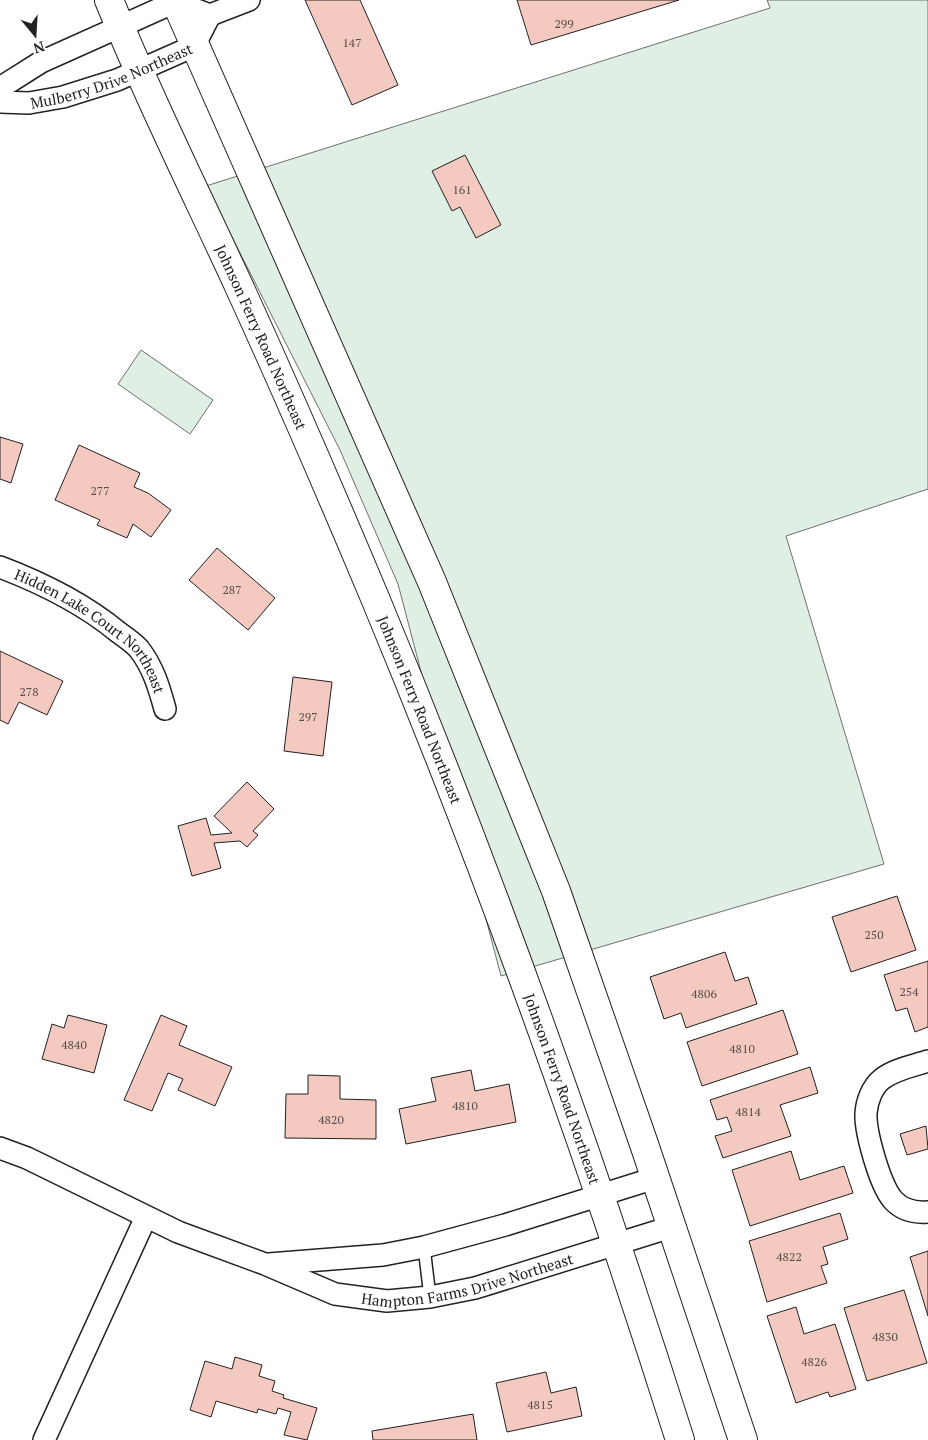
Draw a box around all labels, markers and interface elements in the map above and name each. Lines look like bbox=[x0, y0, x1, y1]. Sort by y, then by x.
north arrow bbox=[10, 10, 60, 60]
house number: 299 bbox=[554, 16, 574, 31]
house number: 147 bbox=[342, 35, 362, 50]
street label: Mulberry Drive Northeast bbox=[25, 36, 193, 108]
house number: 161 bbox=[452, 182, 472, 197]
street label: Johnson Ferry Road Northeast bbox=[211, 241, 312, 433]
house number: 277 bbox=[90, 483, 110, 498]
street label: Hidden Lake Court Northeast bbox=[12, 564, 170, 696]
house number: 287 bbox=[222, 582, 242, 597]
street label: Johnson Ferry Road Northeast bbox=[373, 613, 467, 807]
house number: 278 bbox=[19, 684, 39, 699]
house number: 297 bbox=[298, 709, 318, 724]
house number: 250 bbox=[864, 927, 884, 942]
house number: 254 bbox=[899, 984, 919, 999]
house number: 4806 bbox=[691, 986, 717, 1001]
street label: Johnson Ferry Road Northeast bbox=[520, 991, 605, 1187]
house number: 4840 bbox=[61, 1037, 87, 1052]
house number: 4810 bbox=[729, 1041, 755, 1056]
house number: 4810 bbox=[452, 1098, 478, 1113]
house number: 4814 bbox=[735, 1104, 761, 1119]
house number: 4820 bbox=[318, 1112, 344, 1127]
street label: Hampton Farms Drive Northeast bbox=[360, 1248, 576, 1312]
house number: 4822 bbox=[776, 1249, 802, 1264]
house number: 4830 bbox=[872, 1329, 898, 1344]
house number: 4826 bbox=[801, 1354, 827, 1369]
house number: 4815 bbox=[527, 1397, 553, 1412]

